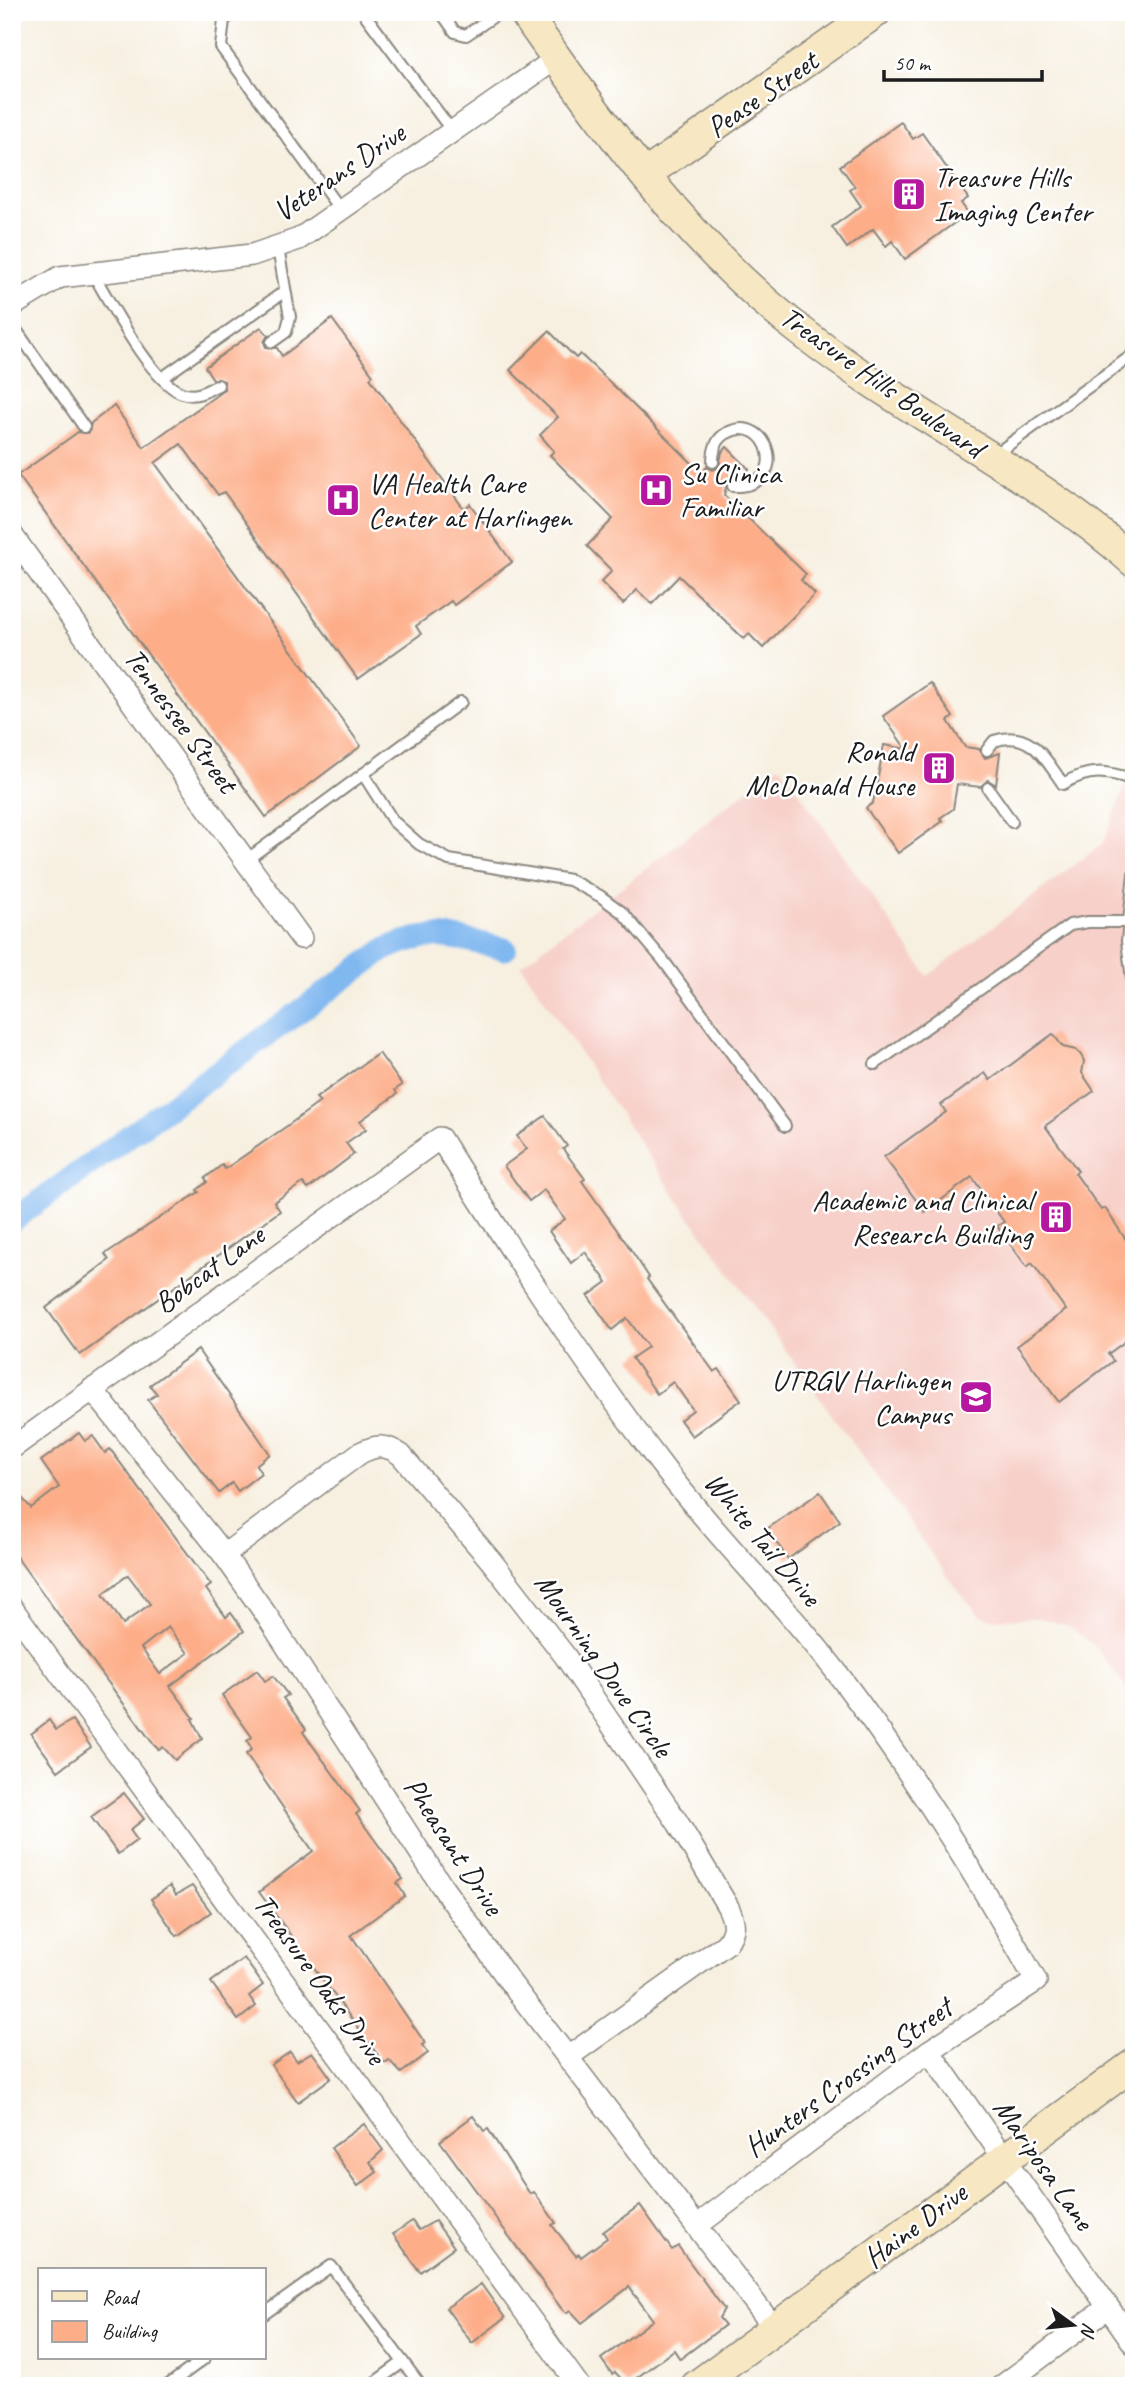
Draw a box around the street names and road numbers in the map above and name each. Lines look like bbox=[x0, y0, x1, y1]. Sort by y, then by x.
street label: Pease Street bbox=[699, 40, 827, 146]
street label: Veterans Drive bbox=[266, 113, 414, 230]
street label: Treasure Hills Boulevard bbox=[773, 298, 995, 469]
street label: Tennessee Street bbox=[116, 640, 248, 802]
street label: Bobcat Lane bbox=[146, 1215, 273, 1322]
street label: White Tail Drive bbox=[696, 1464, 832, 1616]
street label: Mourning Dove Circle bbox=[526, 1566, 683, 1766]
street label: Pheasant Drive bbox=[395, 1770, 514, 1924]
street label: Treasure Oaks Drive bbox=[245, 1886, 396, 2074]
street label: Hunters Crossing Street bbox=[737, 1986, 963, 2165]
street label: Mariposa Lane bbox=[985, 2091, 1104, 2239]
street label: Haine Drive bbox=[856, 2173, 976, 2276]

